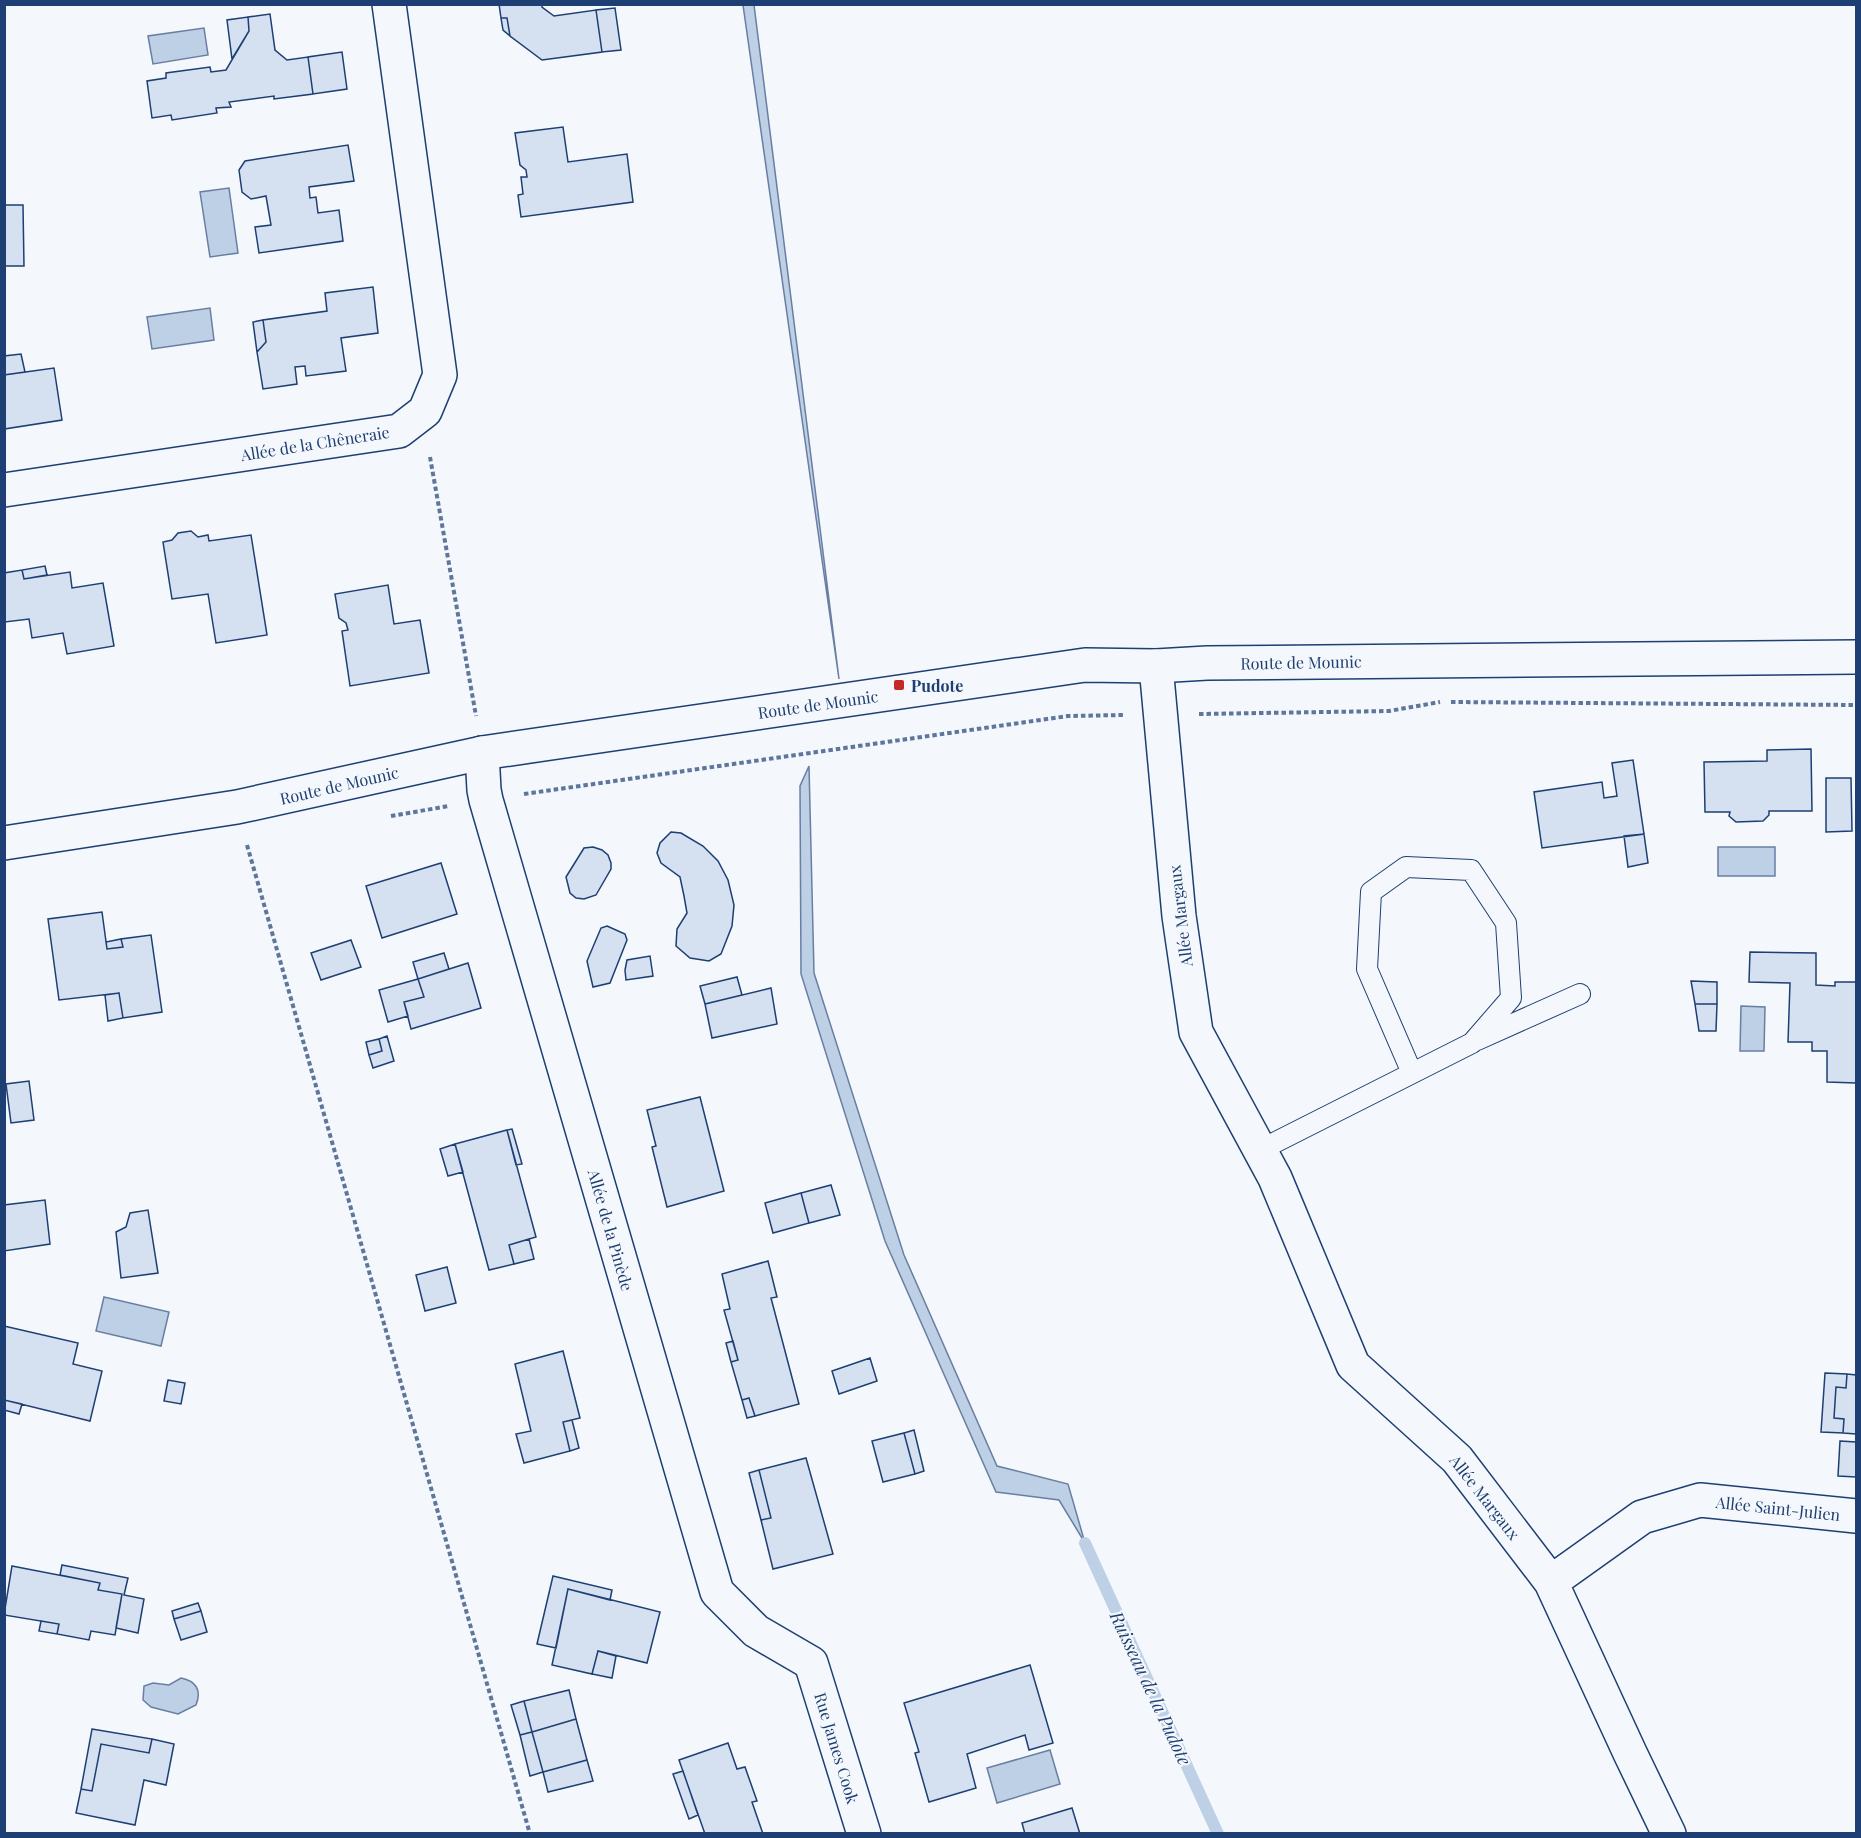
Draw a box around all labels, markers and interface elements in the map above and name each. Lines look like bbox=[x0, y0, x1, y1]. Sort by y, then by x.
street label: Allée de la Chêneraie bbox=[238, 421, 391, 465]
street label: Route de Mounic bbox=[1240, 650, 1362, 674]
place label: Pudote bbox=[911, 675, 963, 696]
marker: Pudote bbox=[892, 678, 906, 692]
street label: Route de Mounic bbox=[756, 685, 880, 723]
street label: Route de Mounic bbox=[278, 761, 401, 809]
street label: Allée Margaux bbox=[1163, 863, 1197, 969]
street label: Allée de la Pinède bbox=[583, 1166, 638, 1293]
street label: Allée Margaux bbox=[1445, 1450, 1525, 1544]
street label: Allée Saint-Julien bbox=[1714, 1491, 1842, 1525]
water label: Ruisseau de la Pudote bbox=[1104, 1606, 1197, 1769]
street label: Rue James Cook bbox=[810, 1690, 864, 1806]

